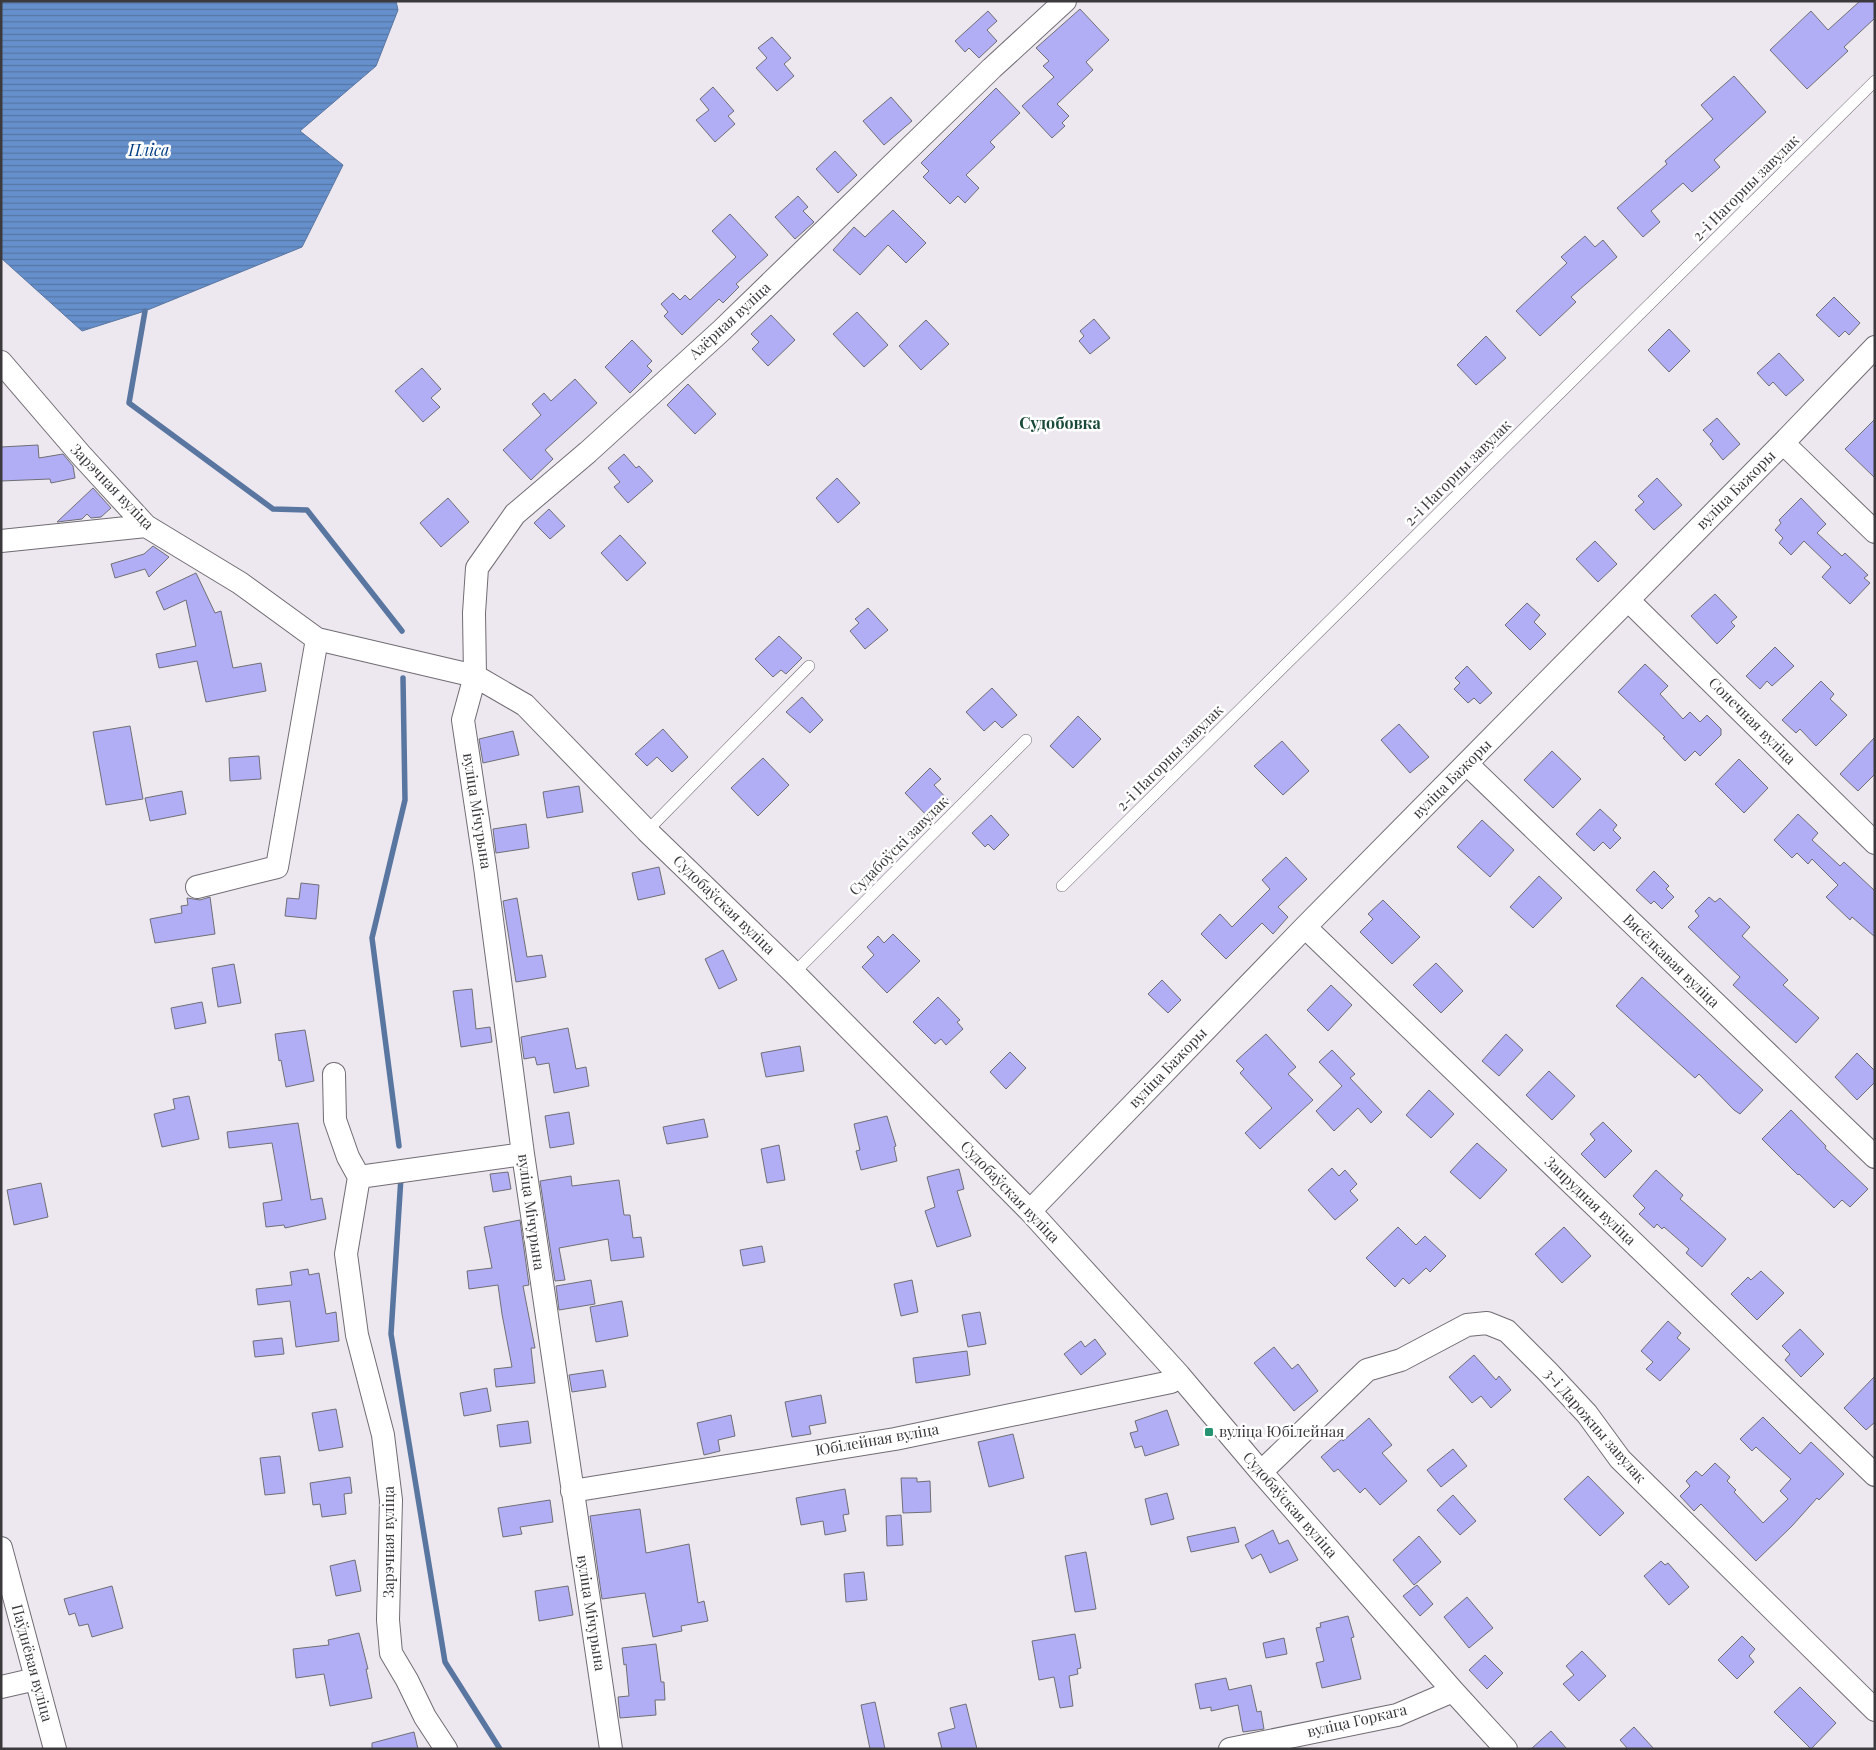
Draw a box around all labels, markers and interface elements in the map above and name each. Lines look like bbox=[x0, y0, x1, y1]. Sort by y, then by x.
street label: 2-і Нагорны завулак bbox=[1688, 129, 1803, 245]
water label: Пліса bbox=[128, 139, 169, 160]
street label: Азёрная вуліца bbox=[683, 277, 775, 364]
district label: Судобовка bbox=[1019, 412, 1101, 433]
street label: 2-і Нагорны завулак bbox=[1400, 414, 1515, 530]
street label: Зарэчная вуліца bbox=[67, 439, 159, 534]
street label: вуліца Бажоры bbox=[1691, 445, 1779, 533]
street label: Сонечная вуліца bbox=[1705, 672, 1801, 769]
street label: 2-і Нагорны завулак bbox=[1112, 699, 1227, 815]
street label: вуліца Бажоры bbox=[1407, 734, 1495, 822]
street label: вуліца Мічурына bbox=[459, 751, 497, 871]
street label: Судабоўскі завулак bbox=[844, 791, 953, 899]
street label: Судобаўская вуліца bbox=[669, 850, 780, 959]
street label: Вясёлкавая вуліца bbox=[1619, 909, 1725, 1012]
street label: вуліца Бажоры bbox=[1124, 1023, 1211, 1112]
street label: Судобаўская вуліца bbox=[957, 1136, 1065, 1247]
street label: вуліца Мічурына bbox=[514, 1152, 550, 1272]
street label: Запрудная вуліца bbox=[1541, 1152, 1641, 1249]
street label: 3-і Дарожны завулак bbox=[1540, 1364, 1651, 1487]
street label: Юбілейная вуліца bbox=[813, 1418, 941, 1460]
place label: вуліца Юбілейная bbox=[1219, 1421, 1344, 1441]
marker: вуліца Юбілейная bbox=[1203, 1426, 1215, 1438]
street label: Судобаўская вуліца bbox=[1239, 1447, 1343, 1562]
street label: Зарэчная вуліца bbox=[378, 1486, 398, 1598]
street label: вуліца Мічурына bbox=[573, 1553, 611, 1673]
street label: Паўднёвая вуліца bbox=[8, 1602, 58, 1724]
street label: вуліца Горкага bbox=[1305, 1699, 1409, 1741]

